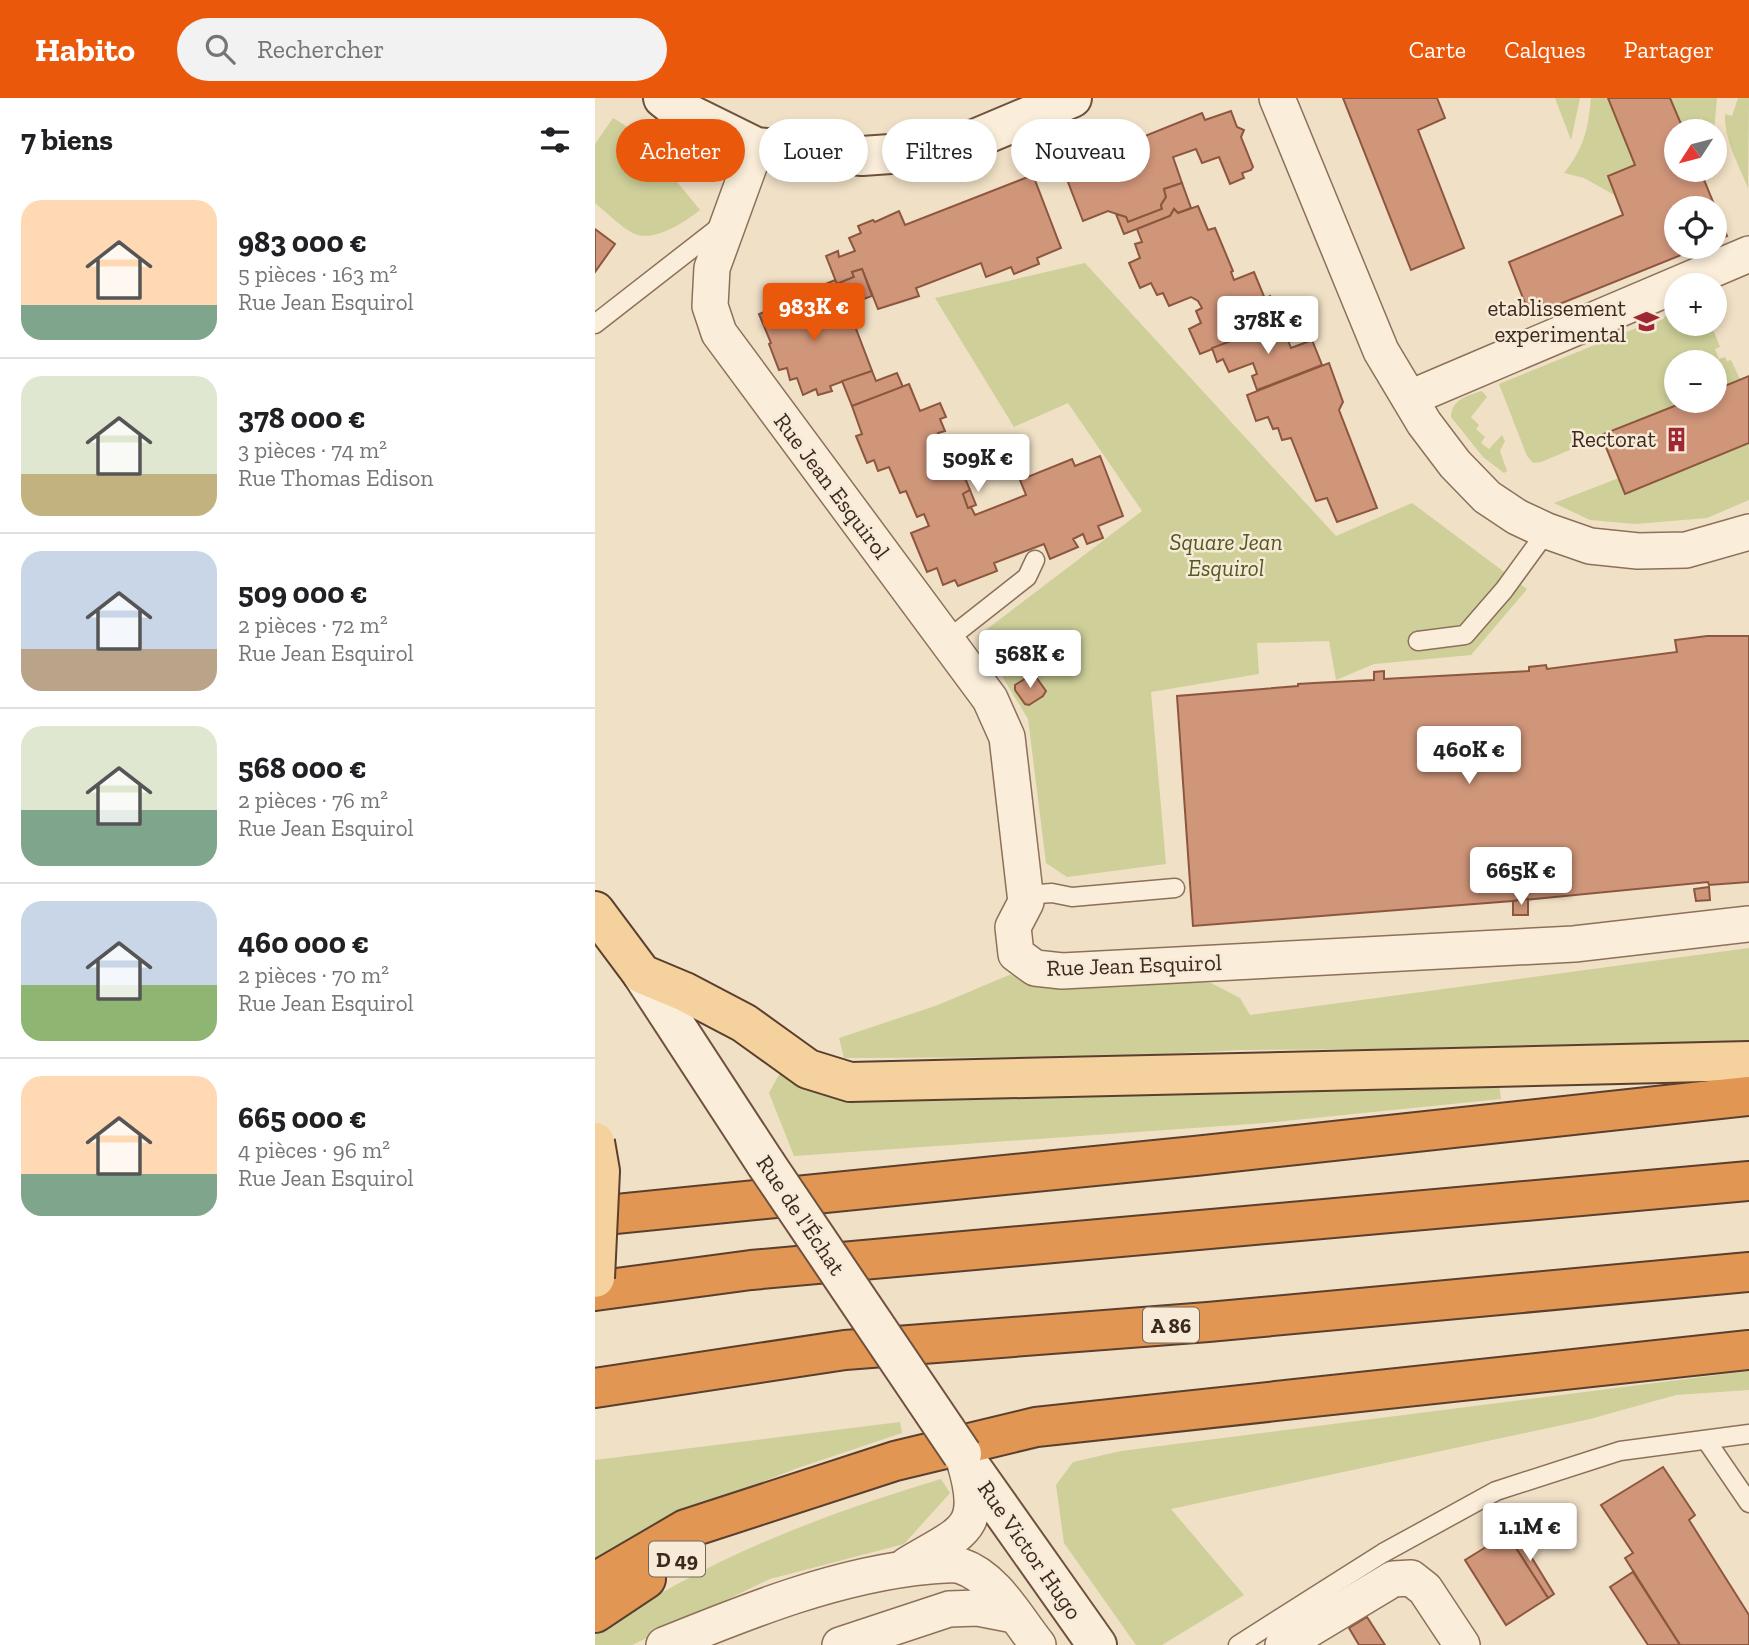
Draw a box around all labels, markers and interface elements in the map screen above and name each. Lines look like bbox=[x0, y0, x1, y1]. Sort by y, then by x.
search box bbox=[177, 18, 667, 81]
text: Habito bbox=[35, 30, 135, 69]
icon: search bbox=[201, 30, 239, 68]
text: Rechercher bbox=[257, 33, 384, 65]
text: Carte bbox=[1409, 35, 1466, 64]
text: Calques bbox=[1504, 35, 1586, 64]
text: Partager bbox=[1624, 35, 1714, 64]
chip: Acheter bbox=[616, 119, 745, 182]
chip: Louer bbox=[759, 119, 868, 182]
chip: Filtres bbox=[882, 119, 997, 182]
chip: Nouveau bbox=[1011, 119, 1150, 182]
north arrow bbox=[1664, 119, 1727, 182]
map controls bbox=[1664, 119, 1727, 413]
icon: filters bbox=[536, 121, 574, 159]
text: 7 biens bbox=[21, 122, 113, 158]
button: locate bbox=[1664, 196, 1727, 259]
text: 983 000 € bbox=[238, 224, 367, 260]
icon: home bbox=[77, 228, 161, 312]
text: 5 pièces · 163 m² bbox=[238, 260, 397, 288]
button: + bbox=[1664, 273, 1727, 336]
pin: 983K € bbox=[757, 284, 871, 343]
text: Rue Jean Esquirol bbox=[238, 288, 414, 316]
text: 983K € bbox=[779, 292, 849, 320]
place label: etablissement experimental bbox=[1487, 294, 1626, 348]
pin: 378K € bbox=[1211, 296, 1325, 356]
text: 378K € bbox=[1233, 305, 1303, 333]
school or university icon: etablissement experimental bbox=[1632, 307, 1660, 335]
button: − bbox=[1664, 350, 1727, 413]
text: 378 000 € bbox=[238, 400, 366, 436]
icon: home bbox=[77, 404, 161, 488]
street label: Rue Jean Esquirol bbox=[768, 407, 896, 565]
place label: Rectorat bbox=[1571, 425, 1656, 453]
building icon: Rectorat bbox=[1662, 425, 1690, 453]
pin: 509K € bbox=[921, 434, 1035, 494]
text: 3 pièces · 74 m² bbox=[238, 436, 387, 464]
text: 509K € bbox=[943, 443, 1013, 471]
text: Rue Thomas Edison bbox=[238, 464, 434, 492]
park label: Square Jean Esquirol bbox=[1170, 528, 1283, 582]
text: 509 000 € bbox=[238, 575, 368, 611]
icon: home bbox=[77, 579, 161, 663]
text: 2 pièces · 72 m² bbox=[238, 611, 388, 639]
pin: 568K € bbox=[973, 630, 1087, 690]
text: Rue Jean Esquirol bbox=[238, 639, 414, 667]
text: 568K € bbox=[995, 639, 1065, 667]
pin: 460K € bbox=[1412, 726, 1526, 786]
text: 460K € bbox=[1433, 735, 1505, 763]
text: 568 000 € bbox=[238, 750, 367, 786]
icon: home bbox=[77, 754, 161, 838]
text: 2 pièces · 76 m² bbox=[238, 786, 388, 814]
text: Rue Jean Esquirol bbox=[238, 814, 414, 842]
pin: 665K € bbox=[1464, 848, 1578, 907]
text: 665K € bbox=[1486, 856, 1556, 884]
text: 460 000 € bbox=[238, 925, 369, 961]
icon: home bbox=[77, 929, 161, 1013]
street label: Rue Jean Esquirol bbox=[1046, 948, 1222, 982]
text: 2 pièces · 70 m² bbox=[238, 961, 389, 989]
text: Rue Jean Esquirol bbox=[238, 989, 414, 1017]
text: 665 000 € bbox=[238, 1100, 367, 1136]
icon: home bbox=[77, 1104, 161, 1188]
text: 4 pièces · 96 m² bbox=[238, 1136, 390, 1164]
street label: Rue de l'Échat bbox=[751, 1150, 852, 1281]
text: Rue Jean Esquirol bbox=[238, 1164, 414, 1192]
road number: A 86 bbox=[1143, 1308, 1199, 1342]
street label: Rue Victor Hugo bbox=[972, 1475, 1088, 1625]
pin: 1.1M € bbox=[1473, 1504, 1587, 1563]
text: 1.1M € bbox=[1499, 1512, 1561, 1540]
road number: D 49 bbox=[649, 1542, 705, 1576]

